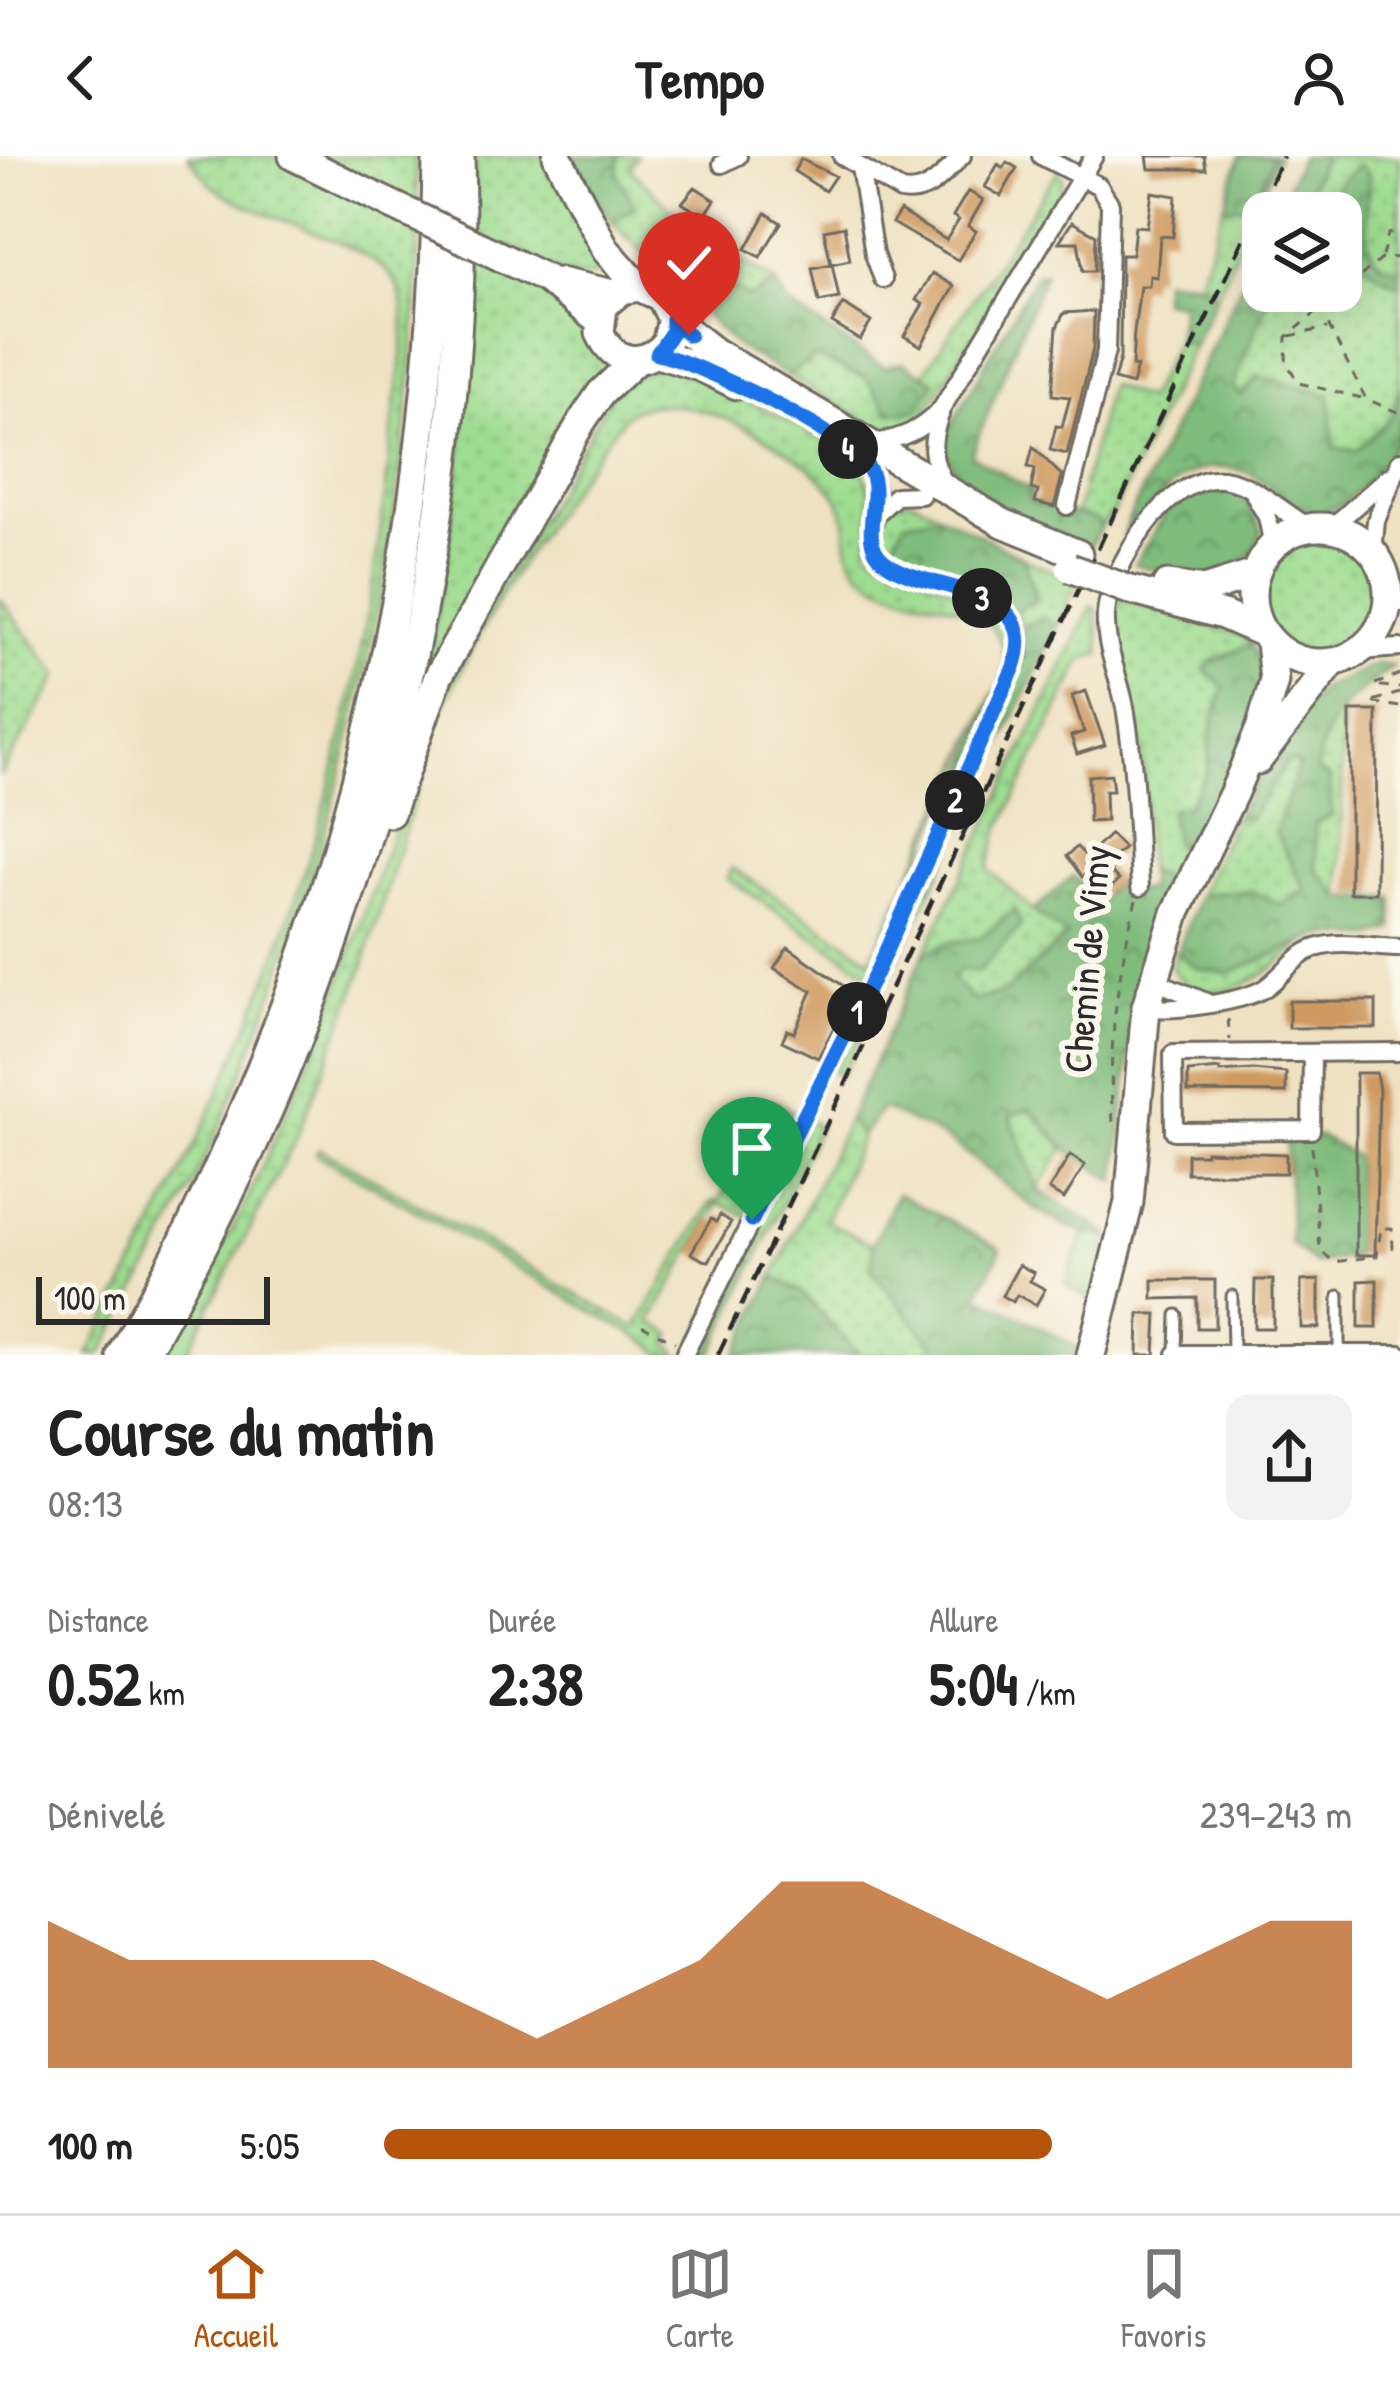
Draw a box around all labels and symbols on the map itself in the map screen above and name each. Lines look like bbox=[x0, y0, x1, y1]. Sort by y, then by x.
pin bbox=[638, 212, 740, 335]
pin: 4 bbox=[818, 419, 878, 479]
pin: 3 bbox=[952, 568, 1012, 628]
pin: 2 bbox=[925, 770, 985, 830]
street label: Chemin de Vimy bbox=[1050, 843, 1122, 1075]
pin: 1 bbox=[827, 982, 887, 1042]
pin bbox=[701, 1097, 803, 1220]
scale bar bbox=[36, 1271, 270, 1324]

